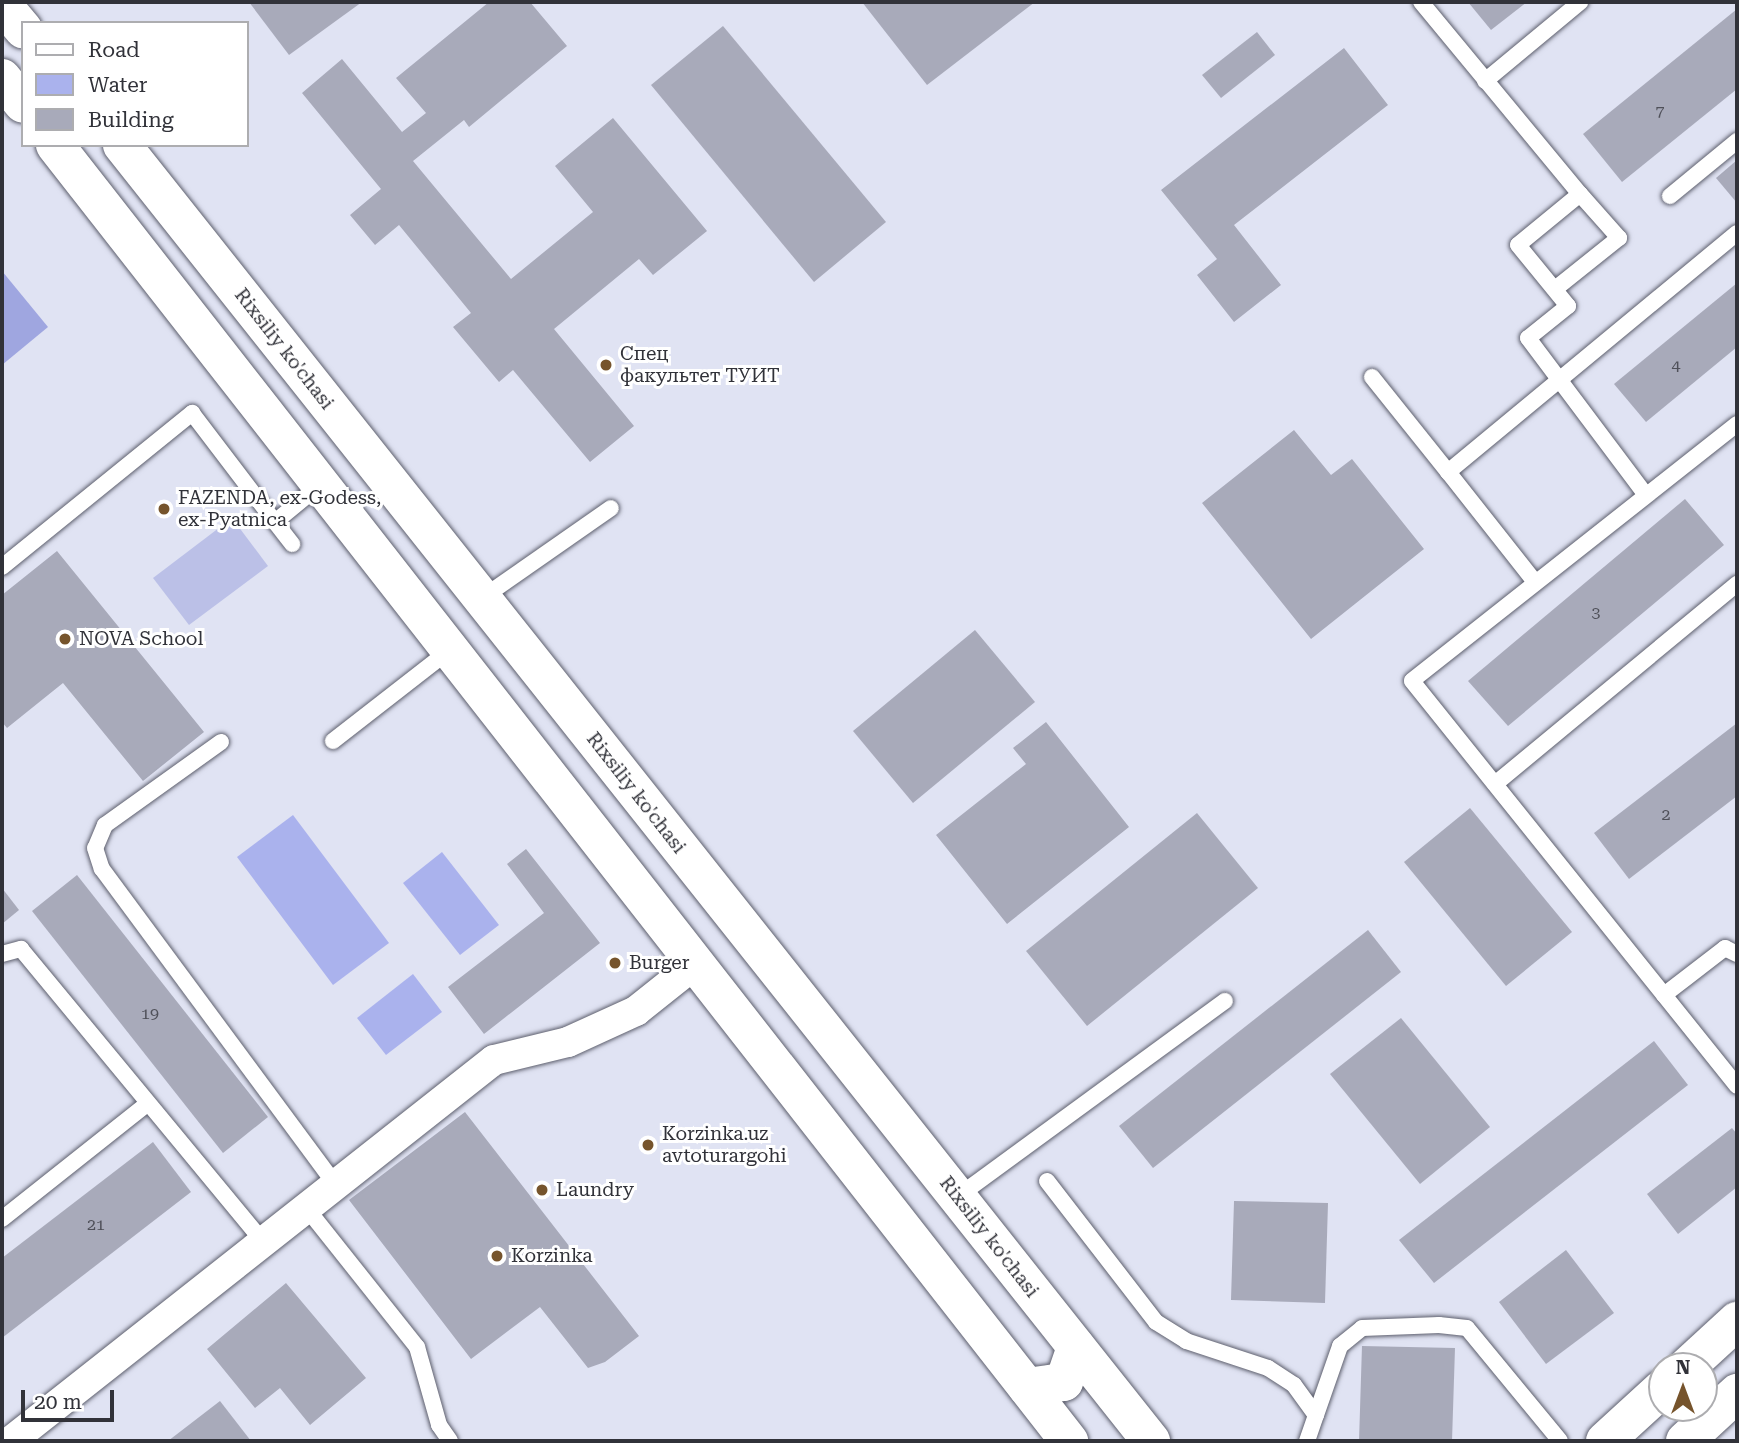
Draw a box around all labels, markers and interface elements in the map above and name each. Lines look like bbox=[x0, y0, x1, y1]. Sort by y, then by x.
legend bbox=[21, 21, 248, 147]
text: Road bbox=[88, 38, 140, 62]
text: Water bbox=[88, 73, 147, 97]
house number: 7 bbox=[1656, 101, 1664, 121]
text: Building bbox=[88, 108, 174, 132]
street label: Rixsiliy ko'chasi bbox=[230, 284, 338, 414]
place label: Спец факультет ТУИТ bbox=[620, 343, 780, 387]
house number: 4 bbox=[1672, 356, 1680, 376]
marker: Спец факультет ТУИТ bbox=[598, 357, 614, 373]
place label: FAZENDA, ex-Godess, ex-Pyatnica bbox=[178, 487, 381, 531]
marker: FAZENDA, ex-Godess, ex-Pyatnica bbox=[156, 501, 172, 517]
house number: 3 bbox=[1592, 603, 1600, 623]
place label: NOVA School bbox=[79, 628, 203, 650]
marker: NOVA School bbox=[57, 631, 73, 647]
street label: Rixsiliy ko'chasi bbox=[582, 728, 690, 858]
house number: 2 bbox=[1662, 805, 1670, 825]
place label: Burger bbox=[629, 952, 689, 974]
marker: Burger bbox=[607, 955, 623, 971]
house number: 19 bbox=[141, 1004, 159, 1024]
place label: Korzinka.uz avtoturargohi bbox=[662, 1123, 787, 1167]
marker: Korzinka.uz avtoturargohi bbox=[640, 1137, 656, 1153]
street label: Rixsiliy ko'chasi bbox=[935, 1172, 1043, 1302]
place label: Laundry bbox=[556, 1179, 634, 1201]
marker: Laundry bbox=[534, 1182, 550, 1198]
house number: 21 bbox=[87, 1215, 105, 1235]
place label: Korzinka bbox=[511, 1245, 593, 1267]
marker: Korzinka bbox=[489, 1248, 505, 1264]
north arrow bbox=[1648, 1352, 1718, 1422]
text: N bbox=[1676, 1356, 1690, 1379]
scale bar bbox=[24, 1376, 117, 1420]
text: 20 m bbox=[34, 1390, 82, 1414]

